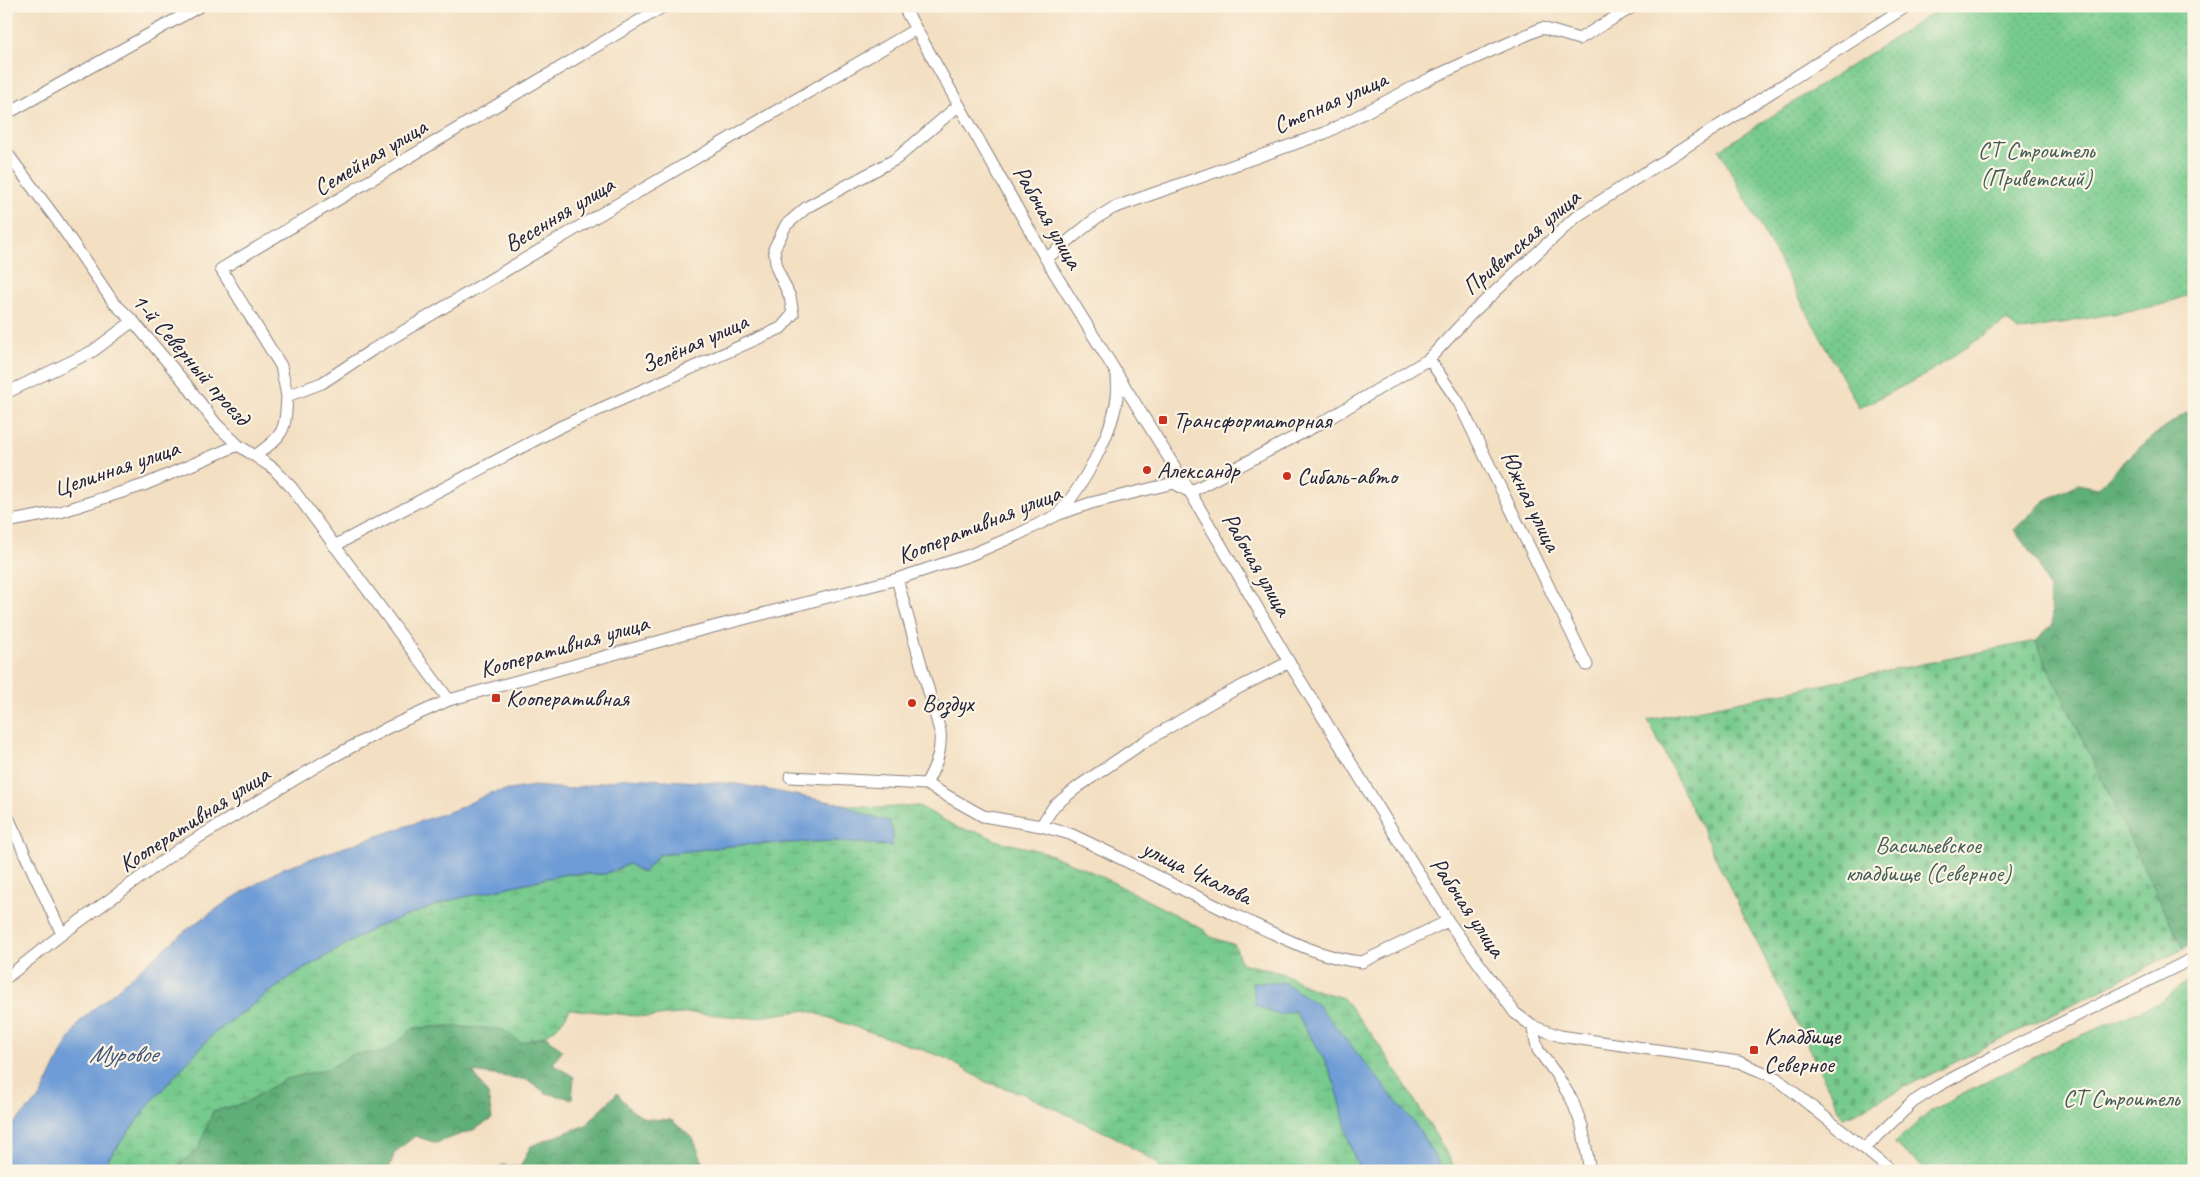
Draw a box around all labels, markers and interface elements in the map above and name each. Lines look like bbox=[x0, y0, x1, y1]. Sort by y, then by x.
street label: Степная улица bbox=[1269, 63, 1393, 140]
street label: Семейная улица bbox=[308, 111, 433, 203]
park label: СТ Строитель (Приветский) bbox=[1978, 135, 2096, 193]
street label: Рабочая улица bbox=[1006, 160, 1090, 275]
street label: Весенняя улица bbox=[498, 169, 621, 259]
street label: Приветская улица bbox=[1456, 182, 1587, 302]
street label: 1-й Северный проезд bbox=[125, 286, 259, 433]
street label: Зелёная улица bbox=[636, 306, 753, 380]
place label: Трансформаторная bbox=[1173, 405, 1333, 435]
marker: Трансформаторная bbox=[1157, 414, 1169, 426]
street label: Целинная улица bbox=[49, 432, 184, 504]
street label: Южная улица bbox=[1494, 446, 1569, 557]
place label: Александр bbox=[1157, 455, 1241, 485]
place label: Сибаль-авто bbox=[1297, 461, 1400, 491]
marker: Александр bbox=[1141, 464, 1153, 476]
marker: Сибаль-авто bbox=[1281, 470, 1293, 482]
street label: Кооперативная улица bbox=[893, 477, 1067, 570]
street label: Рабочая улица bbox=[1215, 507, 1299, 622]
street label: Кооперативная улица bbox=[476, 607, 653, 684]
place label: Кооперативная bbox=[506, 683, 631, 713]
place label: Воздух bbox=[922, 688, 975, 719]
marker: Кооперативная bbox=[490, 692, 502, 704]
marker: Воздух bbox=[906, 697, 918, 709]
street label: Кооперативная улица bbox=[113, 758, 276, 879]
park label: Васильевское кладбище (Северное) bbox=[1845, 830, 2012, 888]
street label: улица Чкалова bbox=[1136, 832, 1259, 912]
street label: Рабочая улица bbox=[1424, 851, 1513, 964]
place label: Кладбище Северное bbox=[1764, 1021, 1842, 1079]
water label: Муровое bbox=[89, 1038, 161, 1070]
marker: Кладбище Северное bbox=[1748, 1044, 1760, 1056]
park label: СТ Строитель bbox=[2063, 1083, 2181, 1113]

